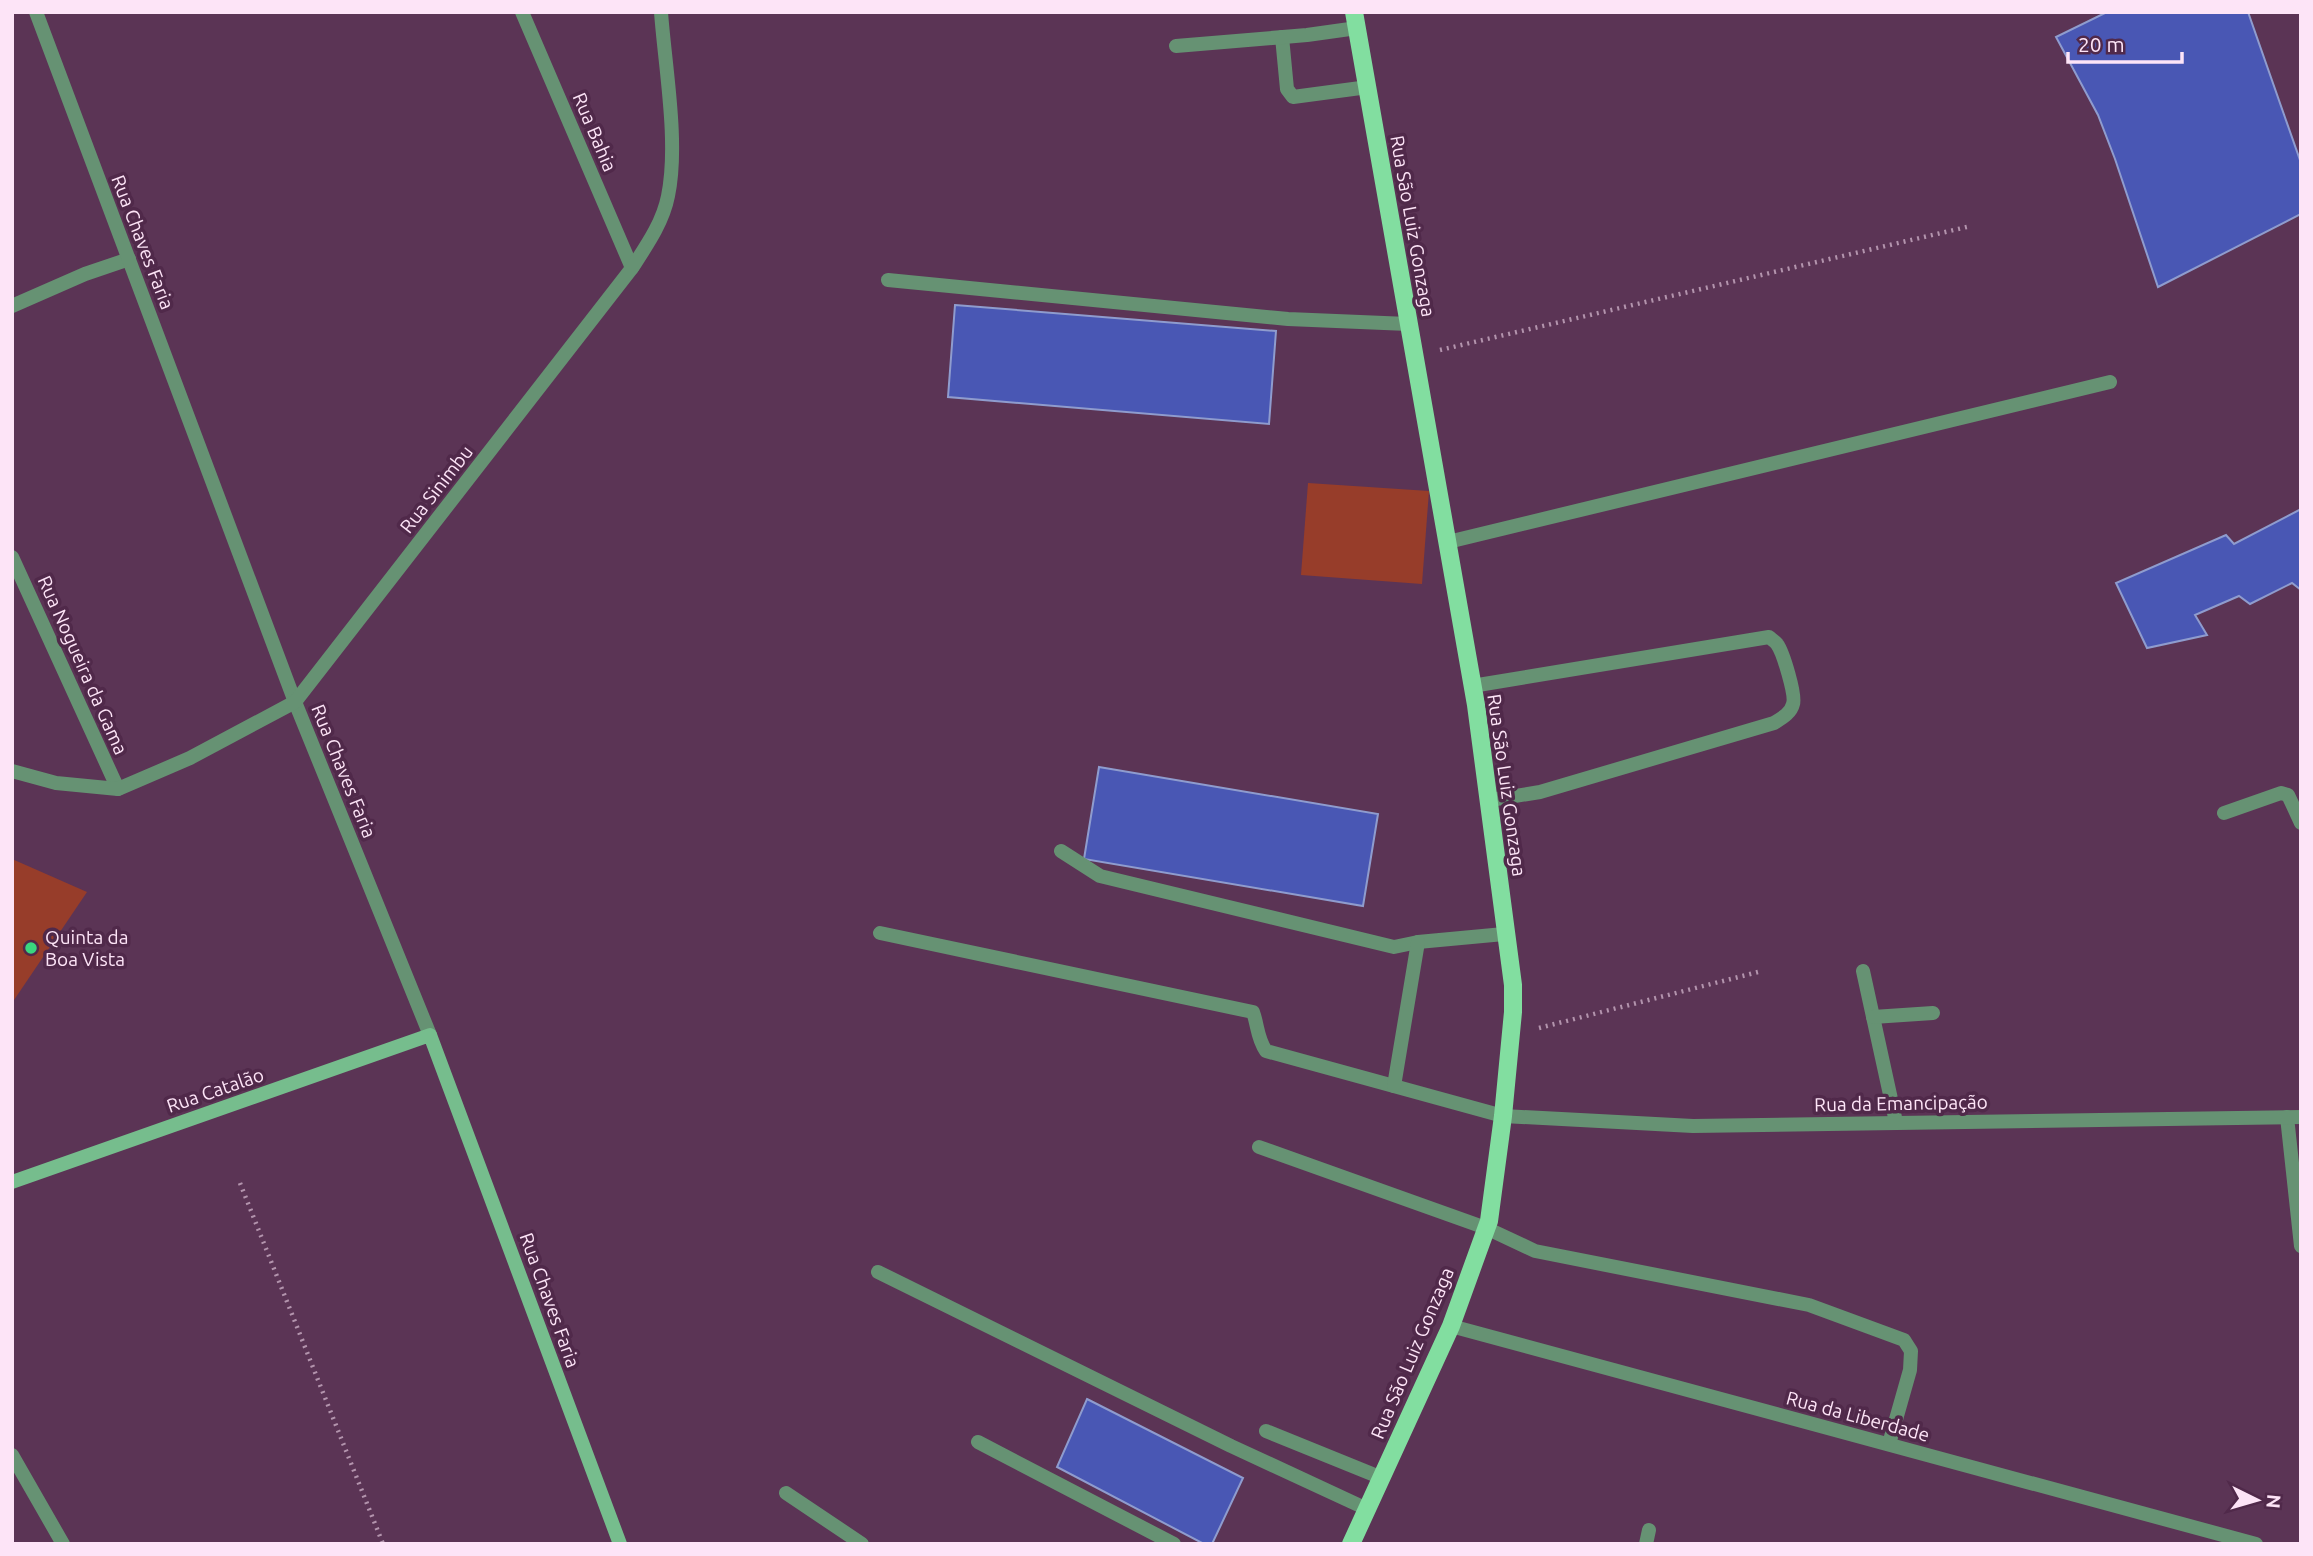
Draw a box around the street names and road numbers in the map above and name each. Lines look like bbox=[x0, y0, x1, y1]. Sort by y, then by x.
street label: Rua Bahia bbox=[568, 89, 622, 175]
street label: Rua São Luiz Gonzaga bbox=[1386, 134, 1440, 318]
street label: Rua Chaves Faria bbox=[107, 172, 179, 312]
street label: Rua Sinimbu bbox=[395, 441, 477, 537]
street label: Rua Nogueira da Gama bbox=[34, 572, 132, 758]
street label: Rua São Luiz Gonzaga bbox=[1483, 692, 1531, 878]
street label: Rua Chaves Faria bbox=[307, 701, 381, 841]
street label: Rua Catalão bbox=[164, 1063, 266, 1117]
street label: Rua da Emancipação bbox=[1814, 1090, 1988, 1116]
street label: Rua Chaves Faria bbox=[515, 1230, 585, 1370]
street label: Rua São Luiz Gonzaga bbox=[1366, 1264, 1458, 1442]
street label: Rua da Liberdade bbox=[1784, 1386, 1932, 1446]

